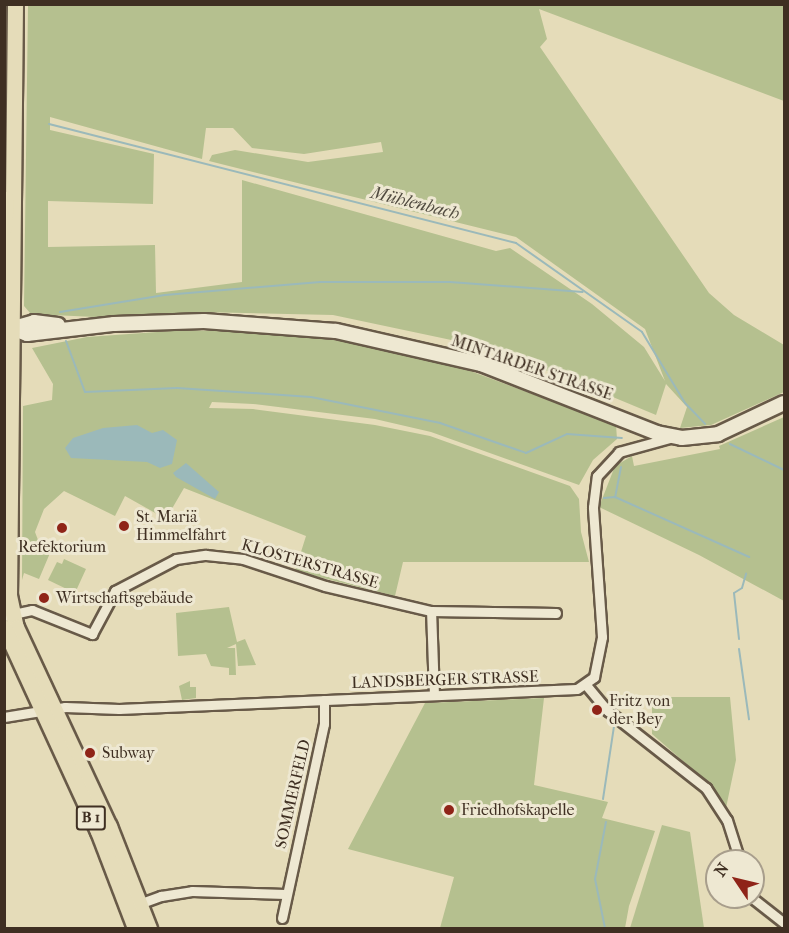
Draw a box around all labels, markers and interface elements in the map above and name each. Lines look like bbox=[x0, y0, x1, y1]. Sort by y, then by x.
water label: Mühlenbach bbox=[369, 183, 461, 225]
street label: MINTARDER STRASSE bbox=[449, 331, 615, 405]
place label: St. Mariä Himmelfahrt bbox=[136, 507, 226, 545]
marker: St. Mariä Himmelfahrt bbox=[117, 519, 131, 533]
marker: Refektorium bbox=[55, 521, 69, 535]
street label: KLOSTERSTRASSE bbox=[239, 535, 381, 593]
place label: Refektorium bbox=[18, 537, 106, 557]
place label: Wirtschaftsgebäude bbox=[56, 588, 193, 608]
marker: Wirtschaftsgebäude bbox=[37, 591, 51, 605]
street label: LANDSBERGER STRASSE bbox=[351, 667, 539, 693]
place label: Fritz von der Bey bbox=[609, 691, 670, 729]
marker: Fritz von der Bey bbox=[590, 703, 604, 717]
street label: SOMMERFELD bbox=[271, 738, 315, 850]
place label: Subway bbox=[102, 743, 155, 763]
marker: Subway bbox=[83, 746, 97, 760]
place label: Friedhofskapelle bbox=[461, 800, 574, 820]
marker: Friedhofskapelle bbox=[442, 803, 456, 817]
road number: B 1 bbox=[74, 806, 107, 830]
north arrow bbox=[705, 849, 765, 909]
text: N bbox=[710, 859, 733, 880]

